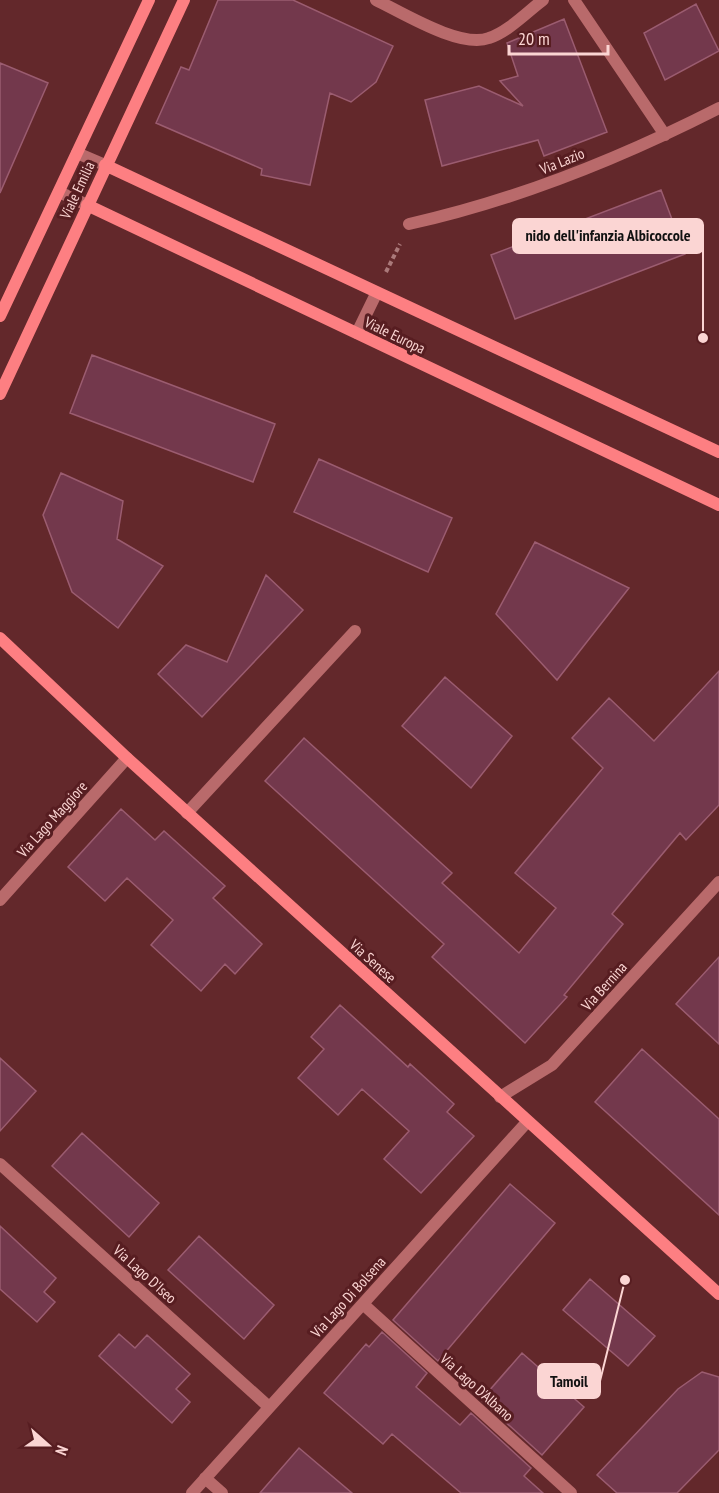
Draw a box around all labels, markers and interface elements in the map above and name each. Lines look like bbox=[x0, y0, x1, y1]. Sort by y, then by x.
scale bar bbox=[509, 18, 608, 56]
text: 20 m bbox=[518, 27, 550, 50]
street label: Via Lazio bbox=[536, 143, 587, 179]
street label: Viale Emilia bbox=[55, 158, 99, 223]
callout: nido dell'infanzia Albicoccole bbox=[513, 219, 703, 253]
text: nido dell'infanzia Albicoccole bbox=[525, 225, 691, 245]
street label: Viale Europa bbox=[361, 312, 428, 358]
street label: Via Lago Maggiore bbox=[12, 777, 91, 862]
street label: Via Senese bbox=[345, 935, 400, 987]
street label: Via Bernina bbox=[576, 958, 631, 1015]
street label: Via Lago D'Iseo bbox=[109, 1240, 181, 1307]
street label: Via Lago Di Bolsena bbox=[306, 1252, 389, 1342]
street label: Via Lago D'Albano bbox=[436, 1348, 518, 1425]
callout: Tamoil bbox=[538, 1364, 600, 1398]
text: Tamoil bbox=[550, 1371, 588, 1391]
north arrow bbox=[18, 1415, 78, 1475]
text: N bbox=[51, 1443, 73, 1458]

